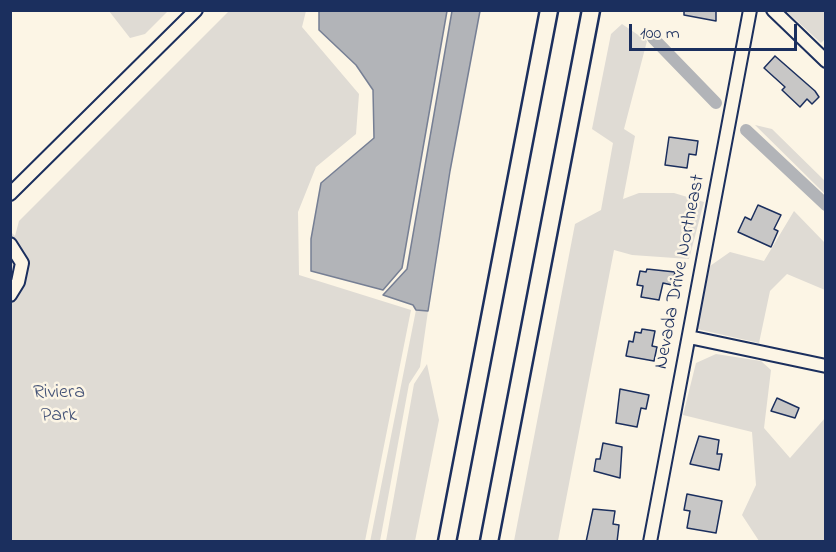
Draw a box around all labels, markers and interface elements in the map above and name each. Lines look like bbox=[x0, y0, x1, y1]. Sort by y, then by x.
scale bar bbox=[632, 12, 800, 50]
text: 100 m bbox=[640, 21, 680, 47]
street label: Nevada Drive Northeast bbox=[650, 173, 712, 371]
park label: Riviera Park bbox=[33, 382, 85, 429]

